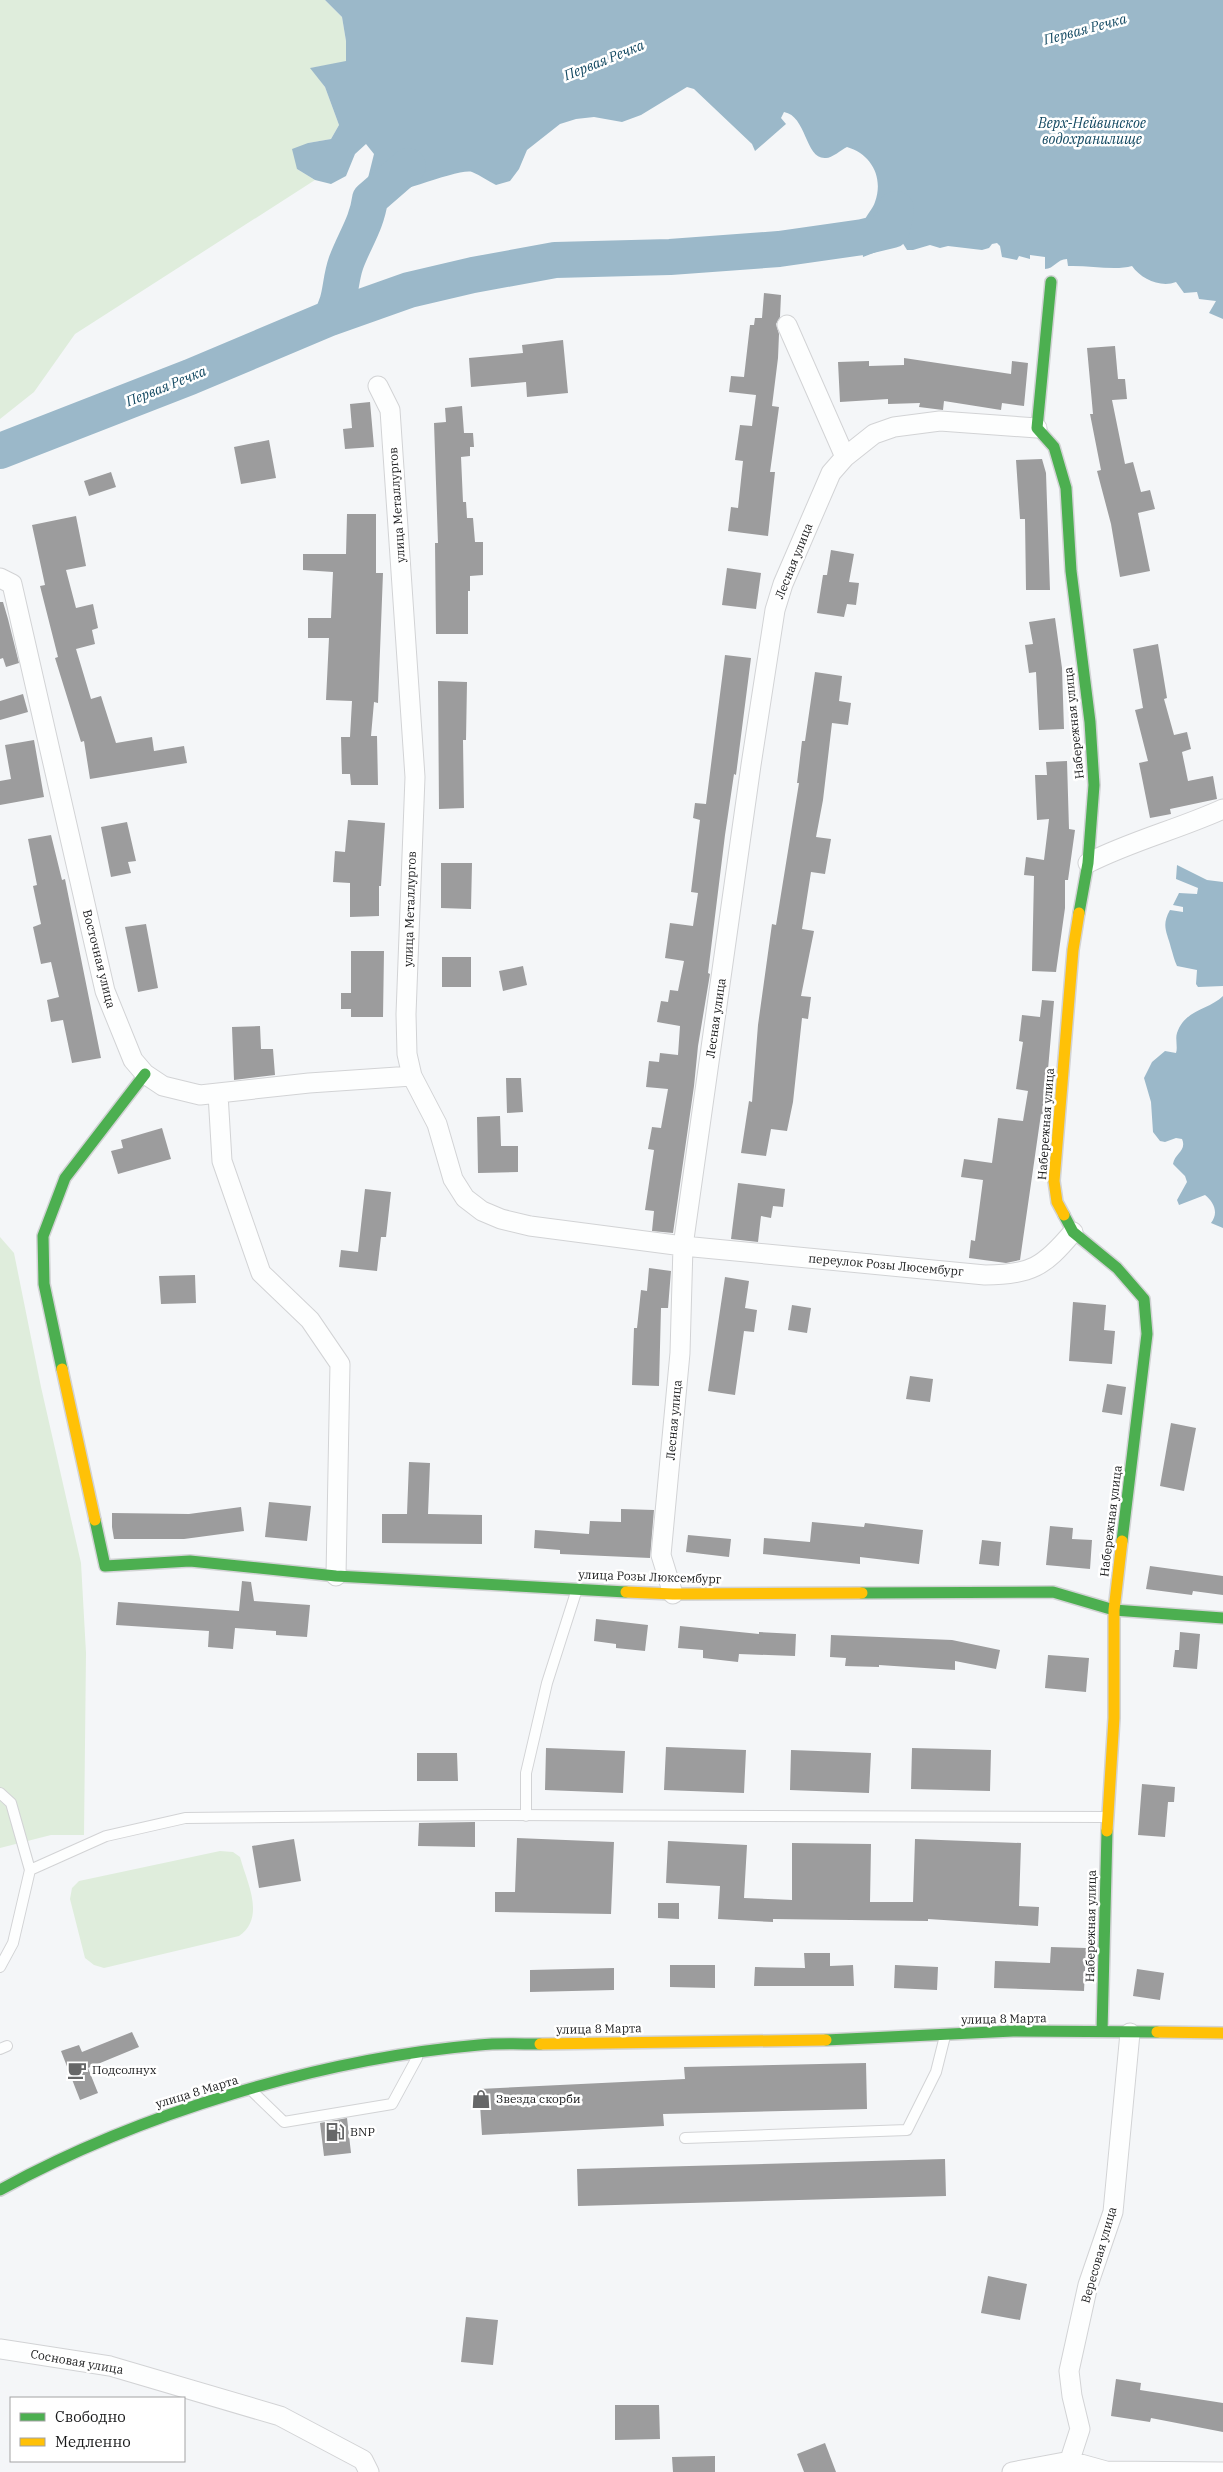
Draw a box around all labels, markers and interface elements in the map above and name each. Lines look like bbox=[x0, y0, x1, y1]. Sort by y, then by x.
water label: Первая Речка bbox=[1041, 9, 1129, 49]
water label: Первая Речка bbox=[560, 36, 647, 85]
water label: Верх-Нейвинское водохранилище bbox=[1037, 114, 1147, 148]
water label: Первая Речка bbox=[122, 362, 209, 411]
street label: улица Металлургов bbox=[385, 446, 408, 563]
street label: Лесная улица bbox=[771, 520, 816, 601]
street label: Набережная улица bbox=[1060, 666, 1087, 780]
street label: улица Металлургов bbox=[400, 851, 419, 967]
street label: Восточная улица bbox=[80, 908, 119, 1010]
street label: Лесная улица bbox=[702, 977, 729, 1059]
street label: Набережная улица bbox=[1034, 1067, 1057, 1180]
street label: переулок Розы Люсембург bbox=[808, 1250, 965, 1279]
street label: Лесная улица bbox=[663, 1379, 685, 1461]
street label: Набережная улица bbox=[1096, 1464, 1125, 1578]
street label: улица Розы Люксембург bbox=[578, 1567, 722, 1587]
street label: Набережная улица bbox=[1082, 1869, 1099, 1982]
street label: улица 8 Марта bbox=[961, 2010, 1047, 2027]
street label: улица 8 Марта bbox=[556, 2020, 642, 2037]
cafe icon: Подсолнух bbox=[66, 2059, 88, 2081]
place label: Подсолнух bbox=[92, 2062, 157, 2077]
street label: улица 8 Марта bbox=[154, 2072, 240, 2111]
shop icon: Звезда скорби bbox=[470, 2088, 492, 2110]
place label: Звезда скорби bbox=[496, 2091, 581, 2106]
fuel station icon: BNP bbox=[324, 2121, 346, 2143]
place label: BNP bbox=[350, 2124, 375, 2139]
street label: Вересовая улица bbox=[1078, 2204, 1120, 2305]
street label: Сосновая улица bbox=[29, 2346, 125, 2377]
legend bbox=[10, 2397, 185, 2462]
text: Свободно bbox=[55, 2407, 126, 2426]
text: Медленно bbox=[55, 2432, 131, 2451]

